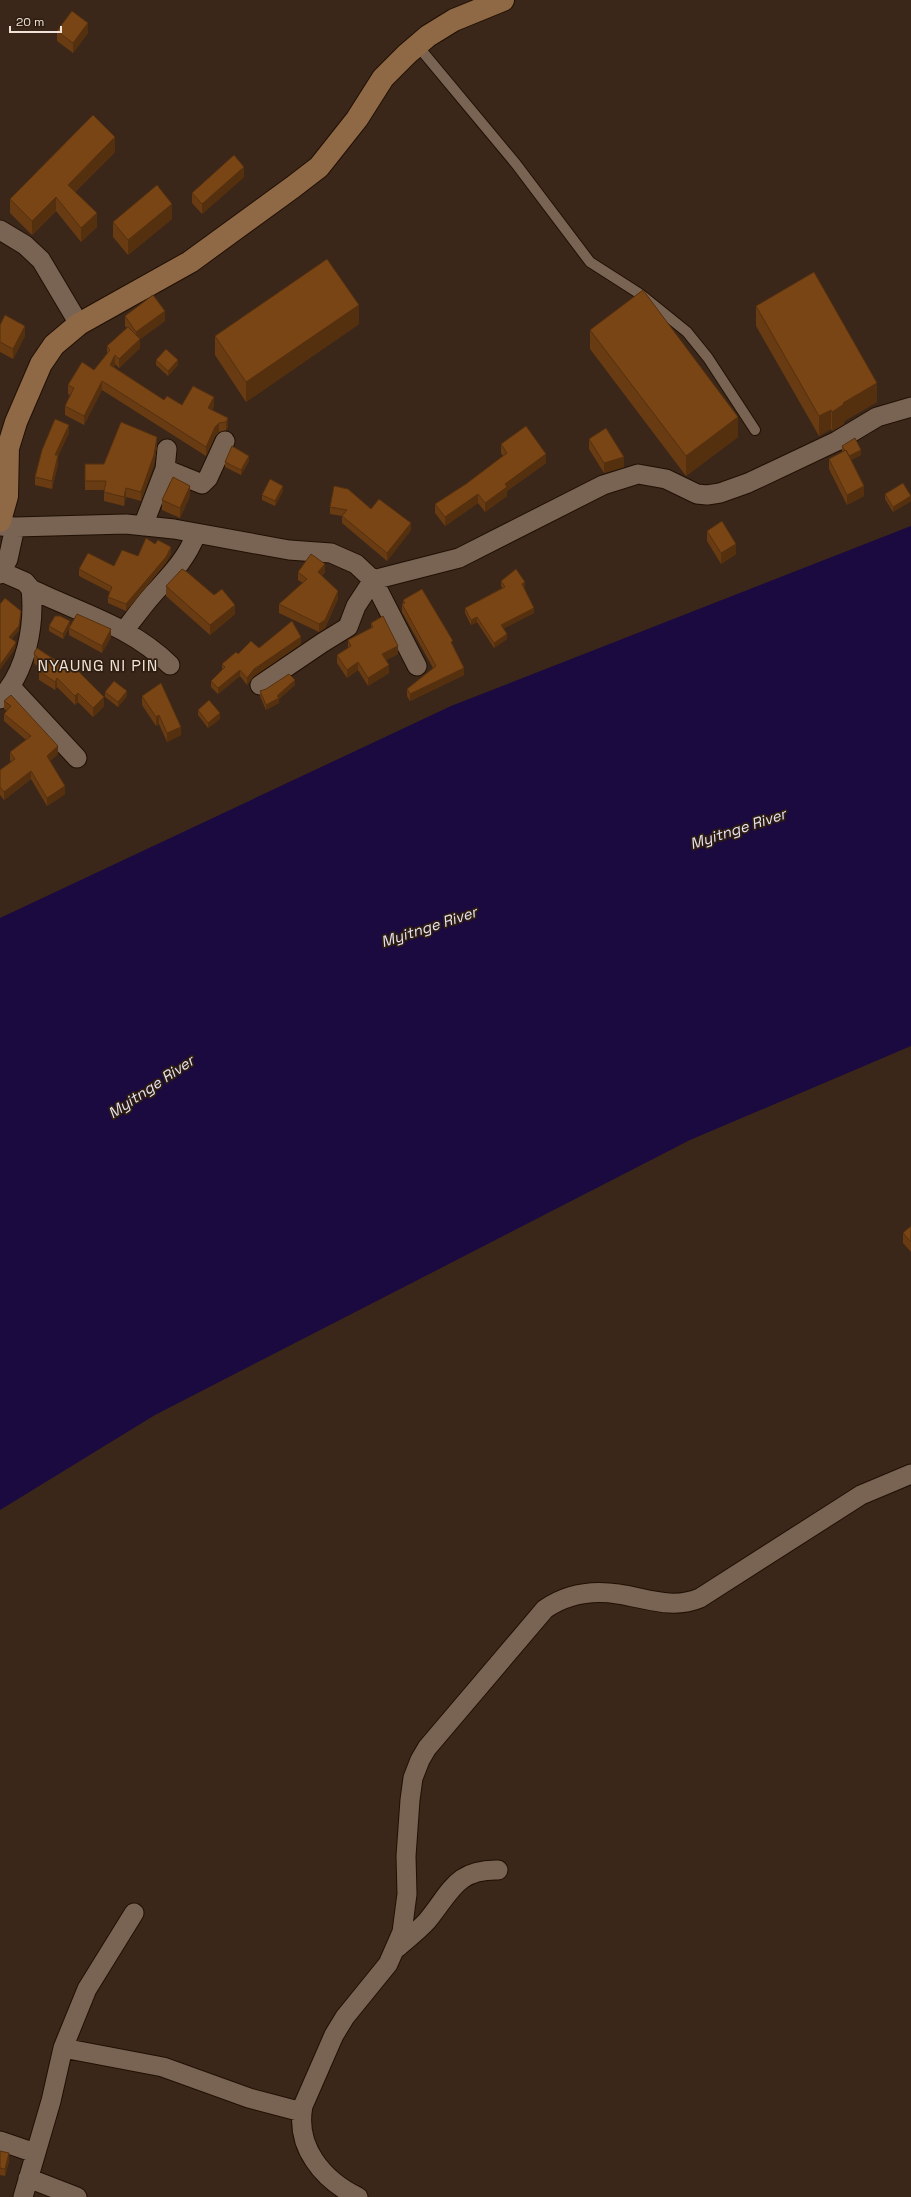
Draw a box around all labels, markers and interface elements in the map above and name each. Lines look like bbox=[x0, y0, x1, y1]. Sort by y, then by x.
scale bar bbox=[10, 8, 61, 34]
text: 20 m bbox=[16, 14, 44, 30]
district label: NYAUNG NI PIN bbox=[38, 655, 158, 676]
water label: Myitnge River bbox=[687, 804, 789, 853]
water label: Myitnge River bbox=[378, 902, 480, 951]
water label: Myitnge River bbox=[104, 1050, 198, 1122]

